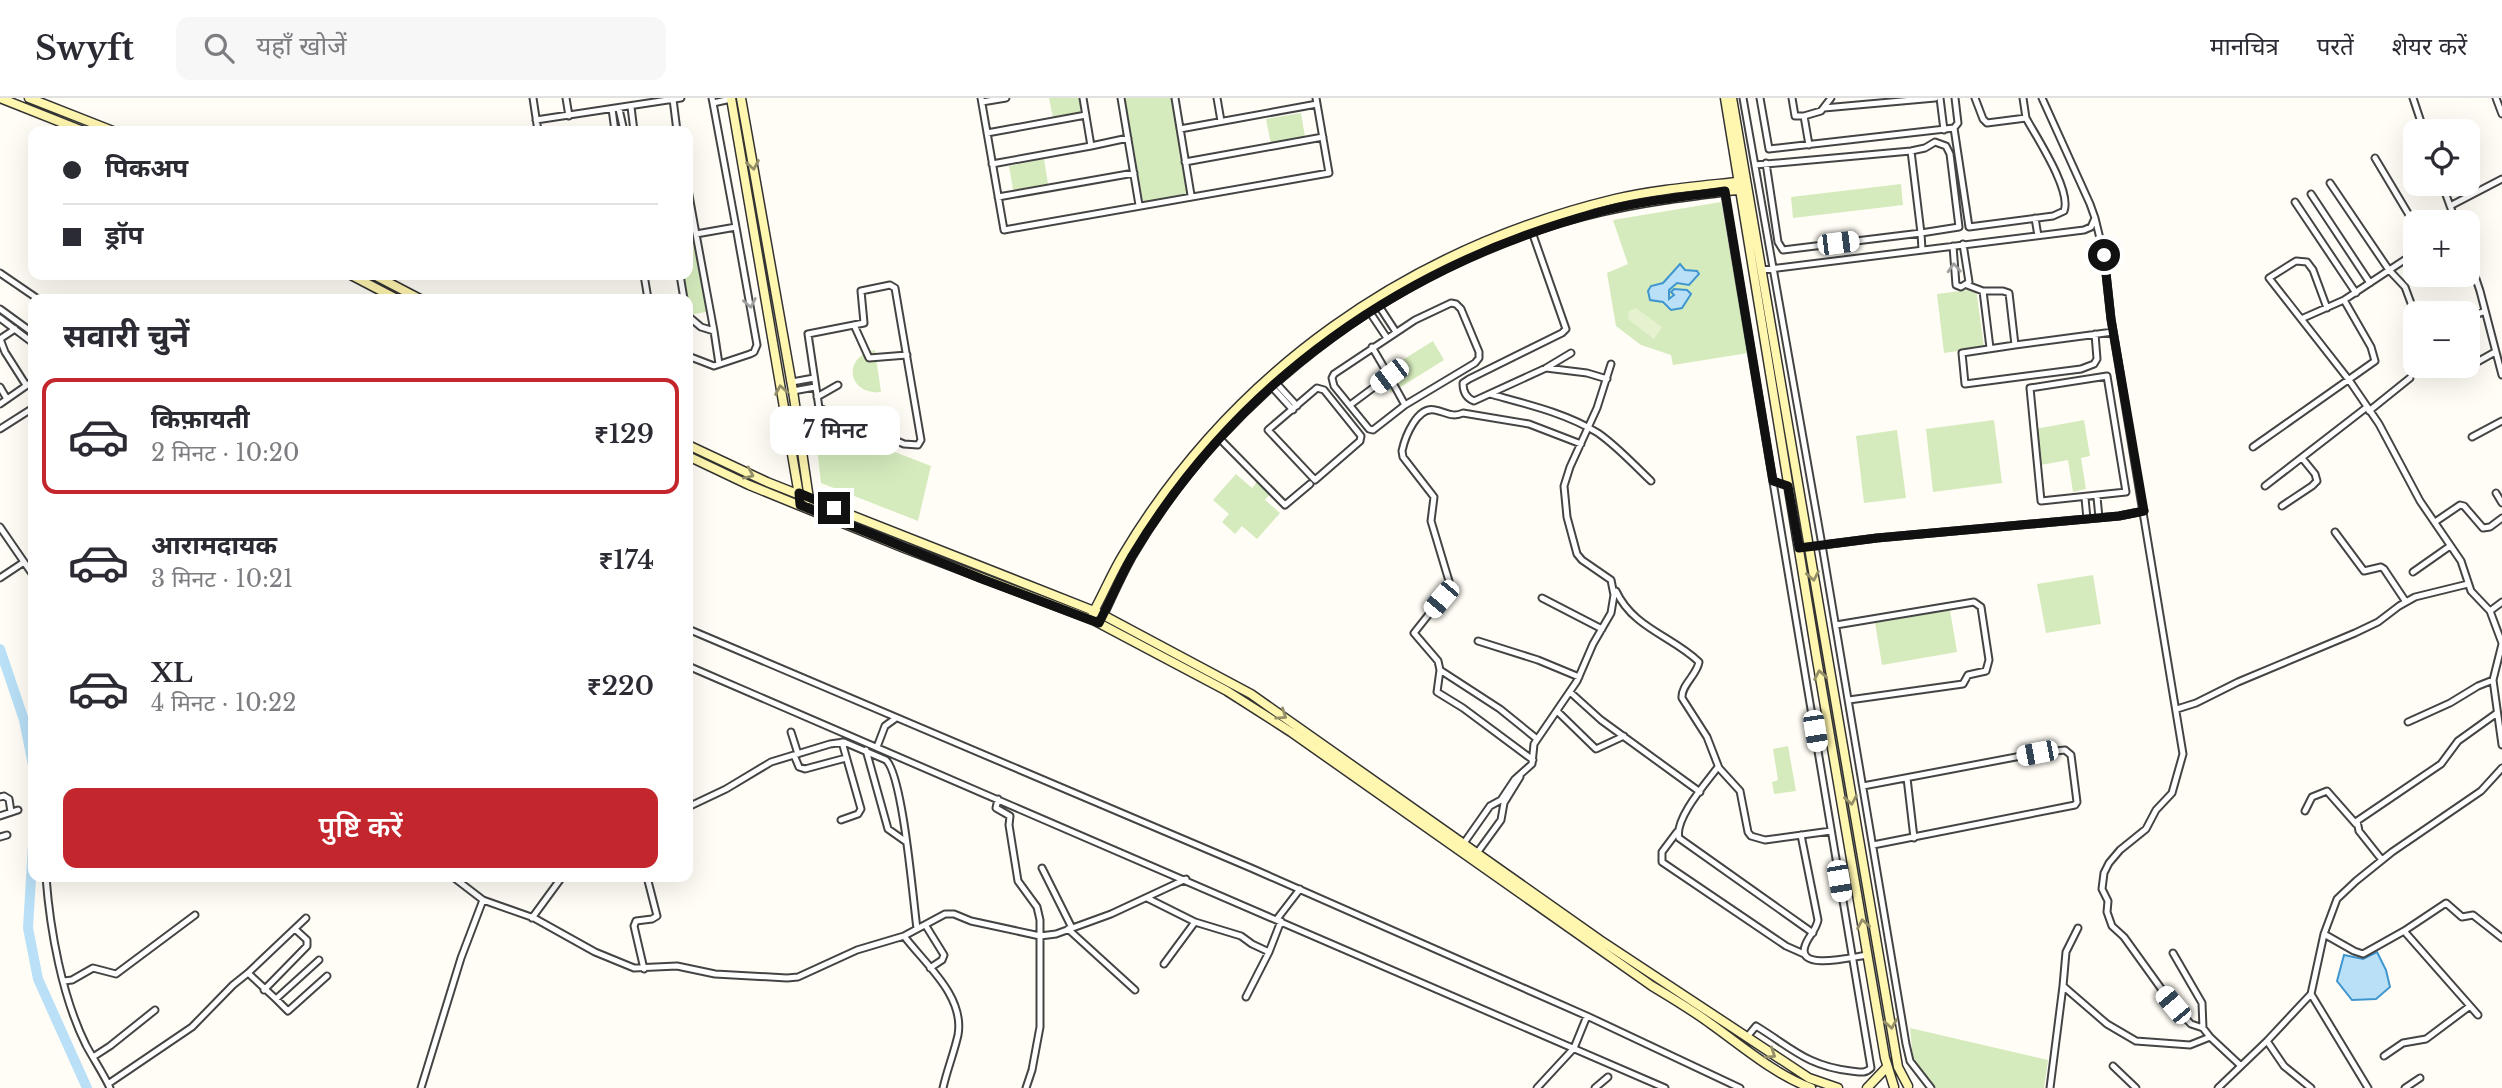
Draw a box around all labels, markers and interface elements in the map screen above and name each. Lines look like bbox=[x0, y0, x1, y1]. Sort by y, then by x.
search box bbox=[176, 17, 666, 80]
text: Swyft bbox=[35, 28, 134, 69]
icon: search bbox=[200, 29, 238, 67]
text: यहाँ खोजें bbox=[256, 30, 347, 62]
text: मानचित्र bbox=[2210, 32, 2279, 61]
text: परतें bbox=[2317, 32, 2354, 61]
text: शेयर करें bbox=[2392, 32, 2467, 61]
map controls bbox=[2403, 119, 2480, 378]
button: locate bbox=[2403, 119, 2480, 196]
text: पिकअप bbox=[105, 152, 188, 184]
one-way arrow bbox=[745, 159, 760, 171]
button: + bbox=[2403, 210, 2480, 287]
text: ड्रॉप bbox=[105, 219, 143, 251]
car bbox=[1816, 230, 1861, 256]
route start bbox=[2088, 239, 2120, 271]
one-way arrow bbox=[1946, 262, 1961, 273]
one-way arrow bbox=[741, 297, 756, 309]
button: − bbox=[2403, 301, 2480, 378]
text: सवारी चुनें bbox=[63, 316, 189, 356]
car bbox=[1366, 355, 1413, 397]
one-way arrow bbox=[774, 384, 789, 396]
text: किफ़ायती bbox=[151, 403, 250, 435]
icon: car bbox=[67, 405, 130, 468]
callout: 7 मिनट bbox=[769, 406, 899, 456]
text: 7 मिनट bbox=[803, 416, 867, 444]
text: ₹129 bbox=[594, 418, 654, 450]
text: 2 मिनट · 10:20 bbox=[151, 439, 299, 467]
one-way arrow bbox=[742, 466, 755, 480]
route end bbox=[818, 492, 850, 524]
text: आरामदायक bbox=[151, 529, 277, 561]
icon: car bbox=[67, 531, 130, 594]
text: ₹174 bbox=[598, 544, 654, 576]
text: 3 मिनट · 10:21 bbox=[151, 565, 293, 593]
one-way arrow bbox=[1805, 570, 1820, 582]
car bbox=[1420, 576, 1463, 622]
icon: car bbox=[67, 657, 130, 720]
text: XL bbox=[151, 657, 193, 689]
one-way arrow bbox=[1813, 669, 1828, 681]
text: ₹220 bbox=[587, 670, 654, 702]
text: 4 मिनट · 10:22 bbox=[151, 689, 296, 717]
one-way arrow bbox=[1275, 707, 1288, 720]
car bbox=[1802, 709, 1829, 753]
car bbox=[2015, 739, 2060, 767]
button: पुष्टि करें bbox=[63, 788, 658, 868]
one-way arrow bbox=[1843, 794, 1858, 806]
car bbox=[1826, 858, 1853, 904]
one-way arrow bbox=[1856, 918, 1871, 930]
car bbox=[2152, 982, 2195, 1028]
one-way arrow bbox=[1883, 1018, 1898, 1030]
one-way arrow bbox=[1764, 1046, 1777, 1059]

